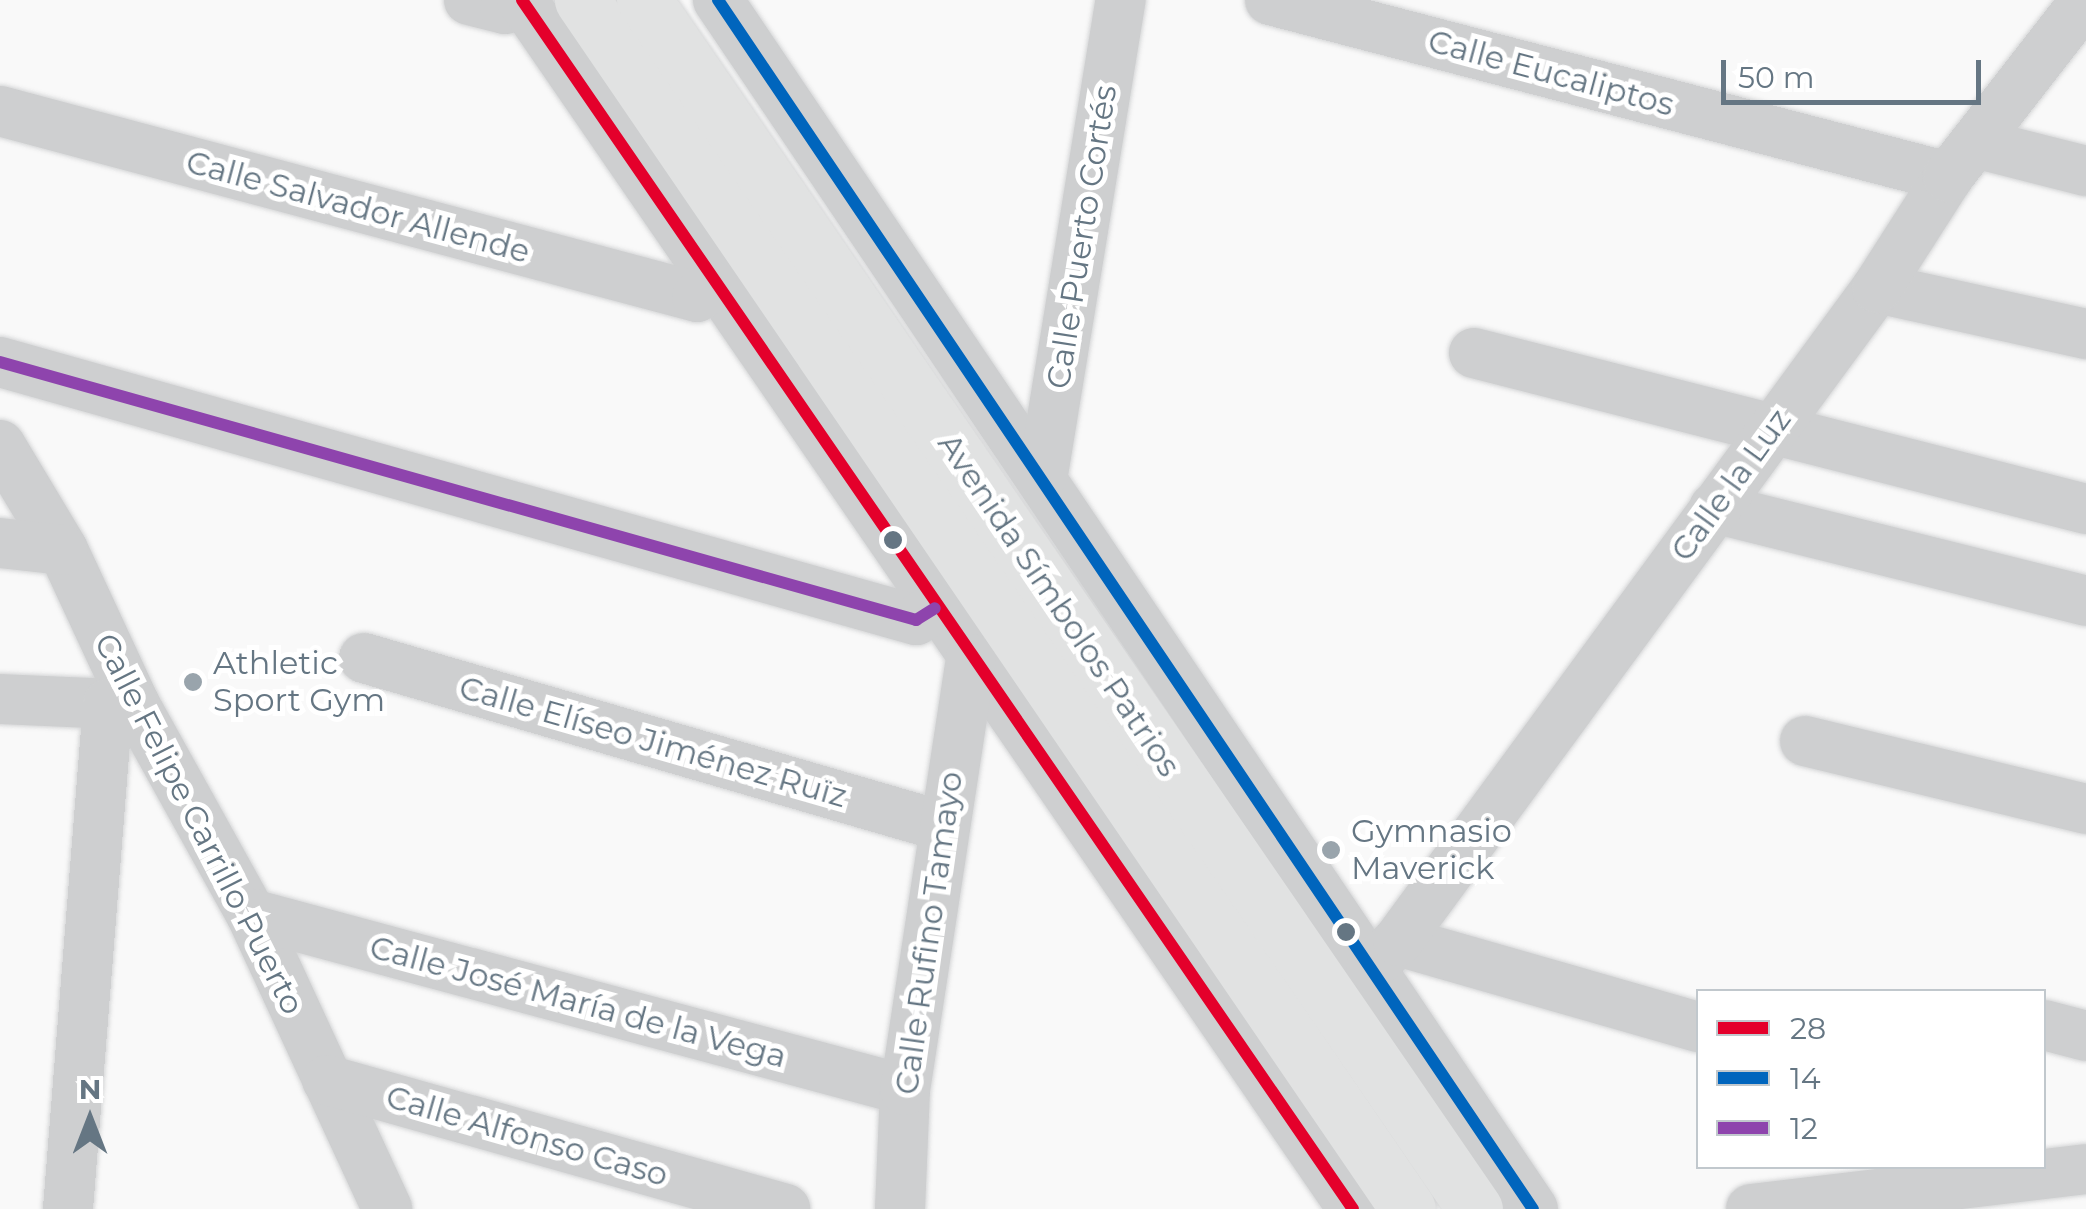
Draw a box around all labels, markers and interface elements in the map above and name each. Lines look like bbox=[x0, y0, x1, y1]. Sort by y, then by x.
street label: Calle Eucaliptos bbox=[1424, 22, 1678, 124]
scale bar bbox=[1726, 40, 1986, 102]
text: 50 m bbox=[1738, 59, 1815, 96]
street label: Calle Puerto Cortés bbox=[1039, 82, 1125, 392]
street label: Calle Salvador Allende bbox=[182, 143, 534, 271]
street label: Calle la Luz bbox=[1663, 401, 1799, 569]
street label: Avenida Símbolos Patrios bbox=[930, 426, 1188, 784]
unlabelled marker bbox=[883, 530, 903, 550]
street label: Calle Felipe Carrillo Puerto bbox=[86, 627, 312, 1021]
place label: Athletic Sport Gym bbox=[213, 645, 385, 720]
street label: Calle Elíseo Jiménez Ruïz bbox=[455, 668, 851, 816]
marker: Athletic Sport Gym bbox=[182, 671, 204, 693]
street label: Calle Rufino Tamayo bbox=[887, 769, 971, 1097]
place label: Gymnasio Maverick bbox=[1351, 813, 1512, 888]
marker: Gymnasio Maverick bbox=[1320, 839, 1342, 861]
unlabelled marker bbox=[1336, 922, 1356, 942]
street label: Calle José María de la Vega bbox=[366, 928, 790, 1076]
legend bbox=[1696, 989, 2046, 1169]
text: 28 bbox=[1790, 1010, 1826, 1047]
text: 14 bbox=[1790, 1060, 1821, 1097]
north arrow bbox=[40, 1069, 140, 1169]
text: N bbox=[79, 1072, 101, 1106]
street label: Calle Alfonso Caso bbox=[382, 1077, 672, 1195]
text: 12 bbox=[1790, 1110, 1818, 1147]

